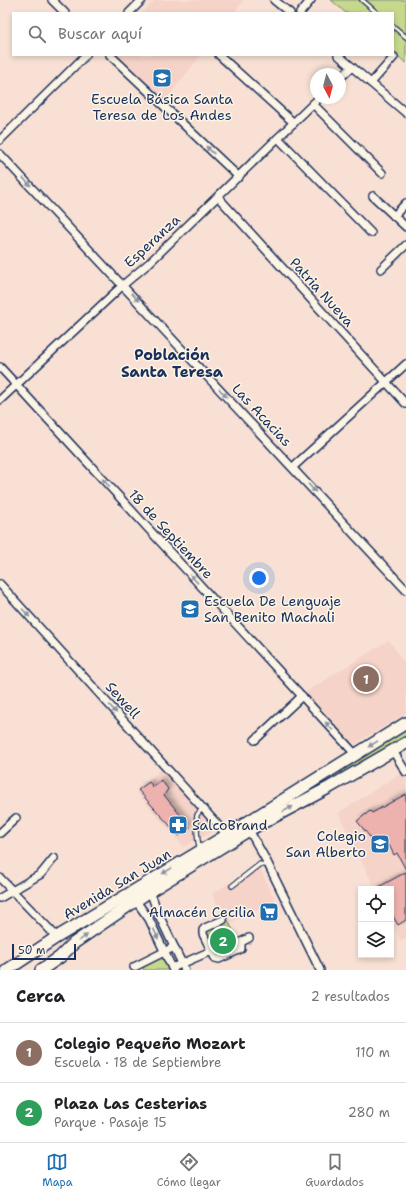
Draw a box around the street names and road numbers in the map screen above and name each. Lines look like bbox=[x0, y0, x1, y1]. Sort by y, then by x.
street label: Esperanza bbox=[120, 210, 184, 272]
street label: Patria Nueva bbox=[286, 254, 358, 331]
street label: Las Acacias bbox=[228, 380, 296, 450]
street label: 18 de Septiembre bbox=[125, 485, 217, 583]
street label: Sewell bbox=[102, 678, 145, 723]
street label: Avenida San Juan bbox=[60, 844, 175, 923]

